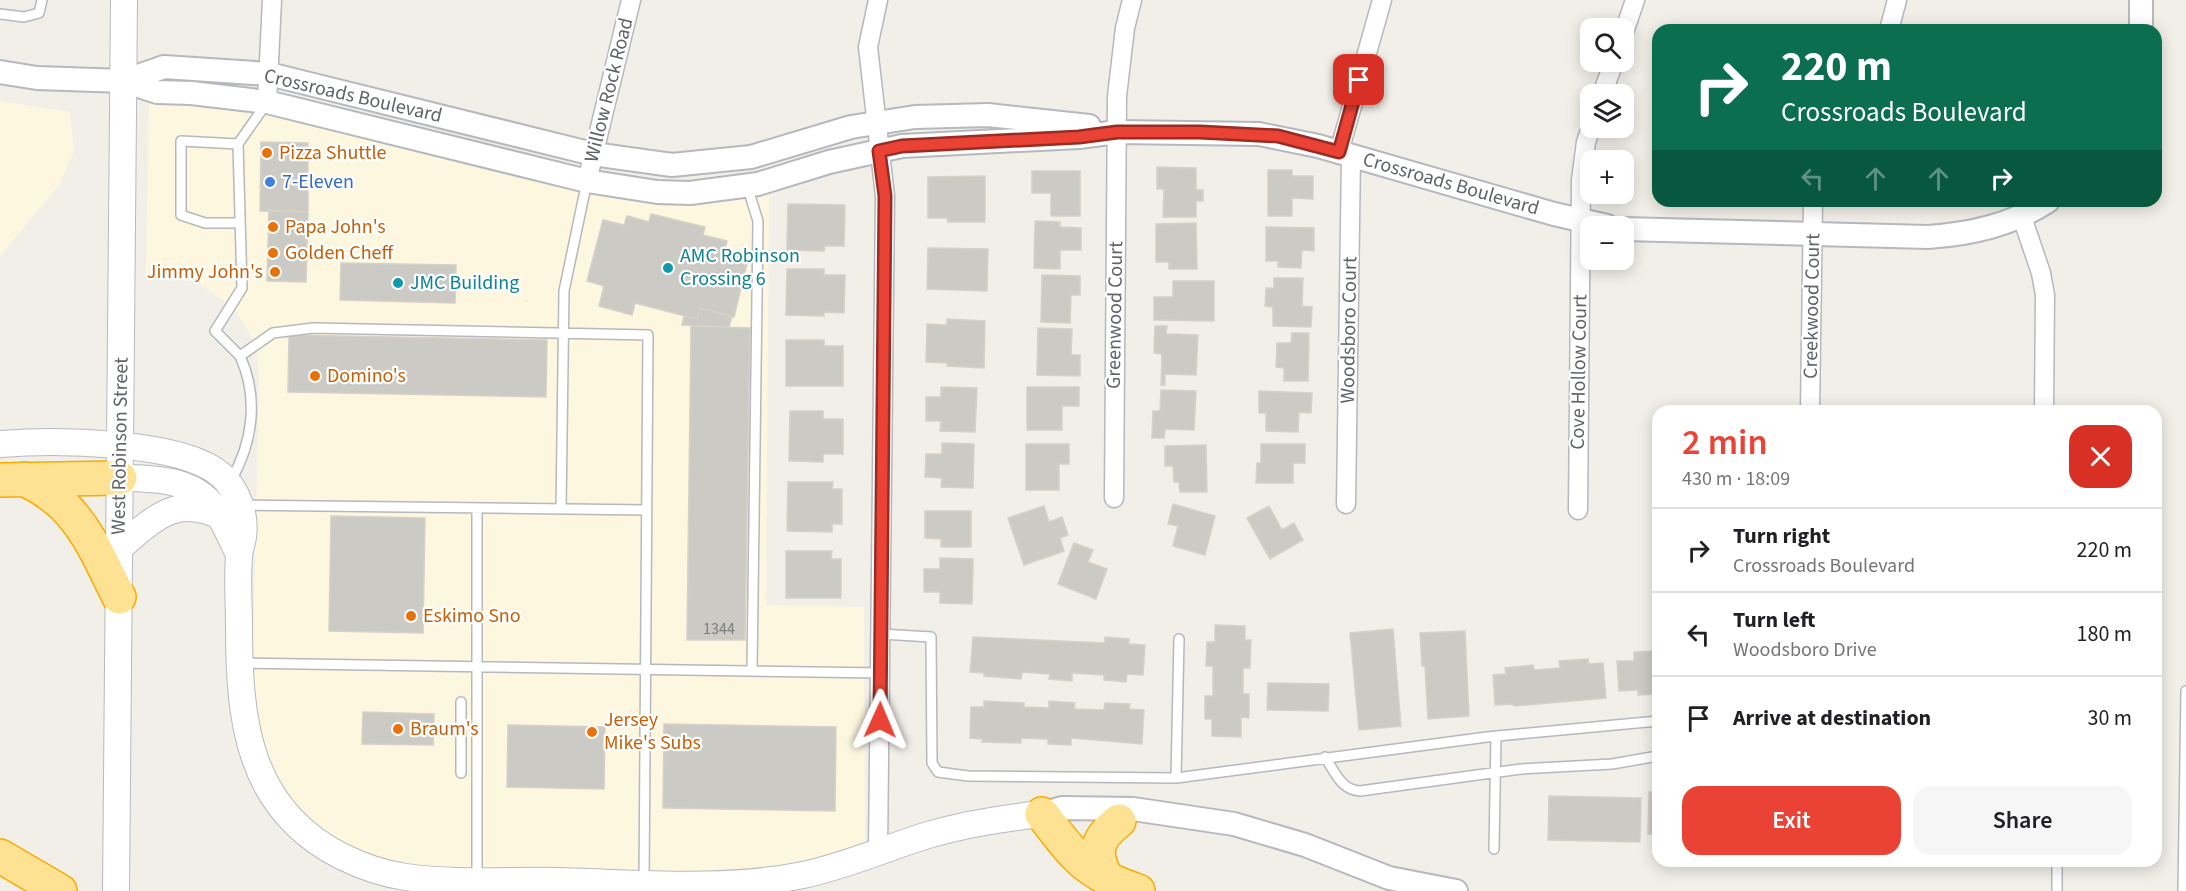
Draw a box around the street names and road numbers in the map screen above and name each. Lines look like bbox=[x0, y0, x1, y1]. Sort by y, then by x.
street label: Willow Rock Road bbox=[578, 15, 640, 165]
street label: Crossroads Boulevard bbox=[261, 62, 445, 130]
street label: Crossroads Boulevard bbox=[1360, 145, 1542, 223]
street label: Creekwood Court bbox=[1797, 233, 1827, 379]
street label: Greenwood Court bbox=[1100, 241, 1130, 389]
street label: Woodsboro Court bbox=[1334, 256, 1364, 404]
street label: Cove Hollow Court bbox=[1564, 294, 1594, 450]
street label: West Robinson Street bbox=[104, 357, 136, 535]

